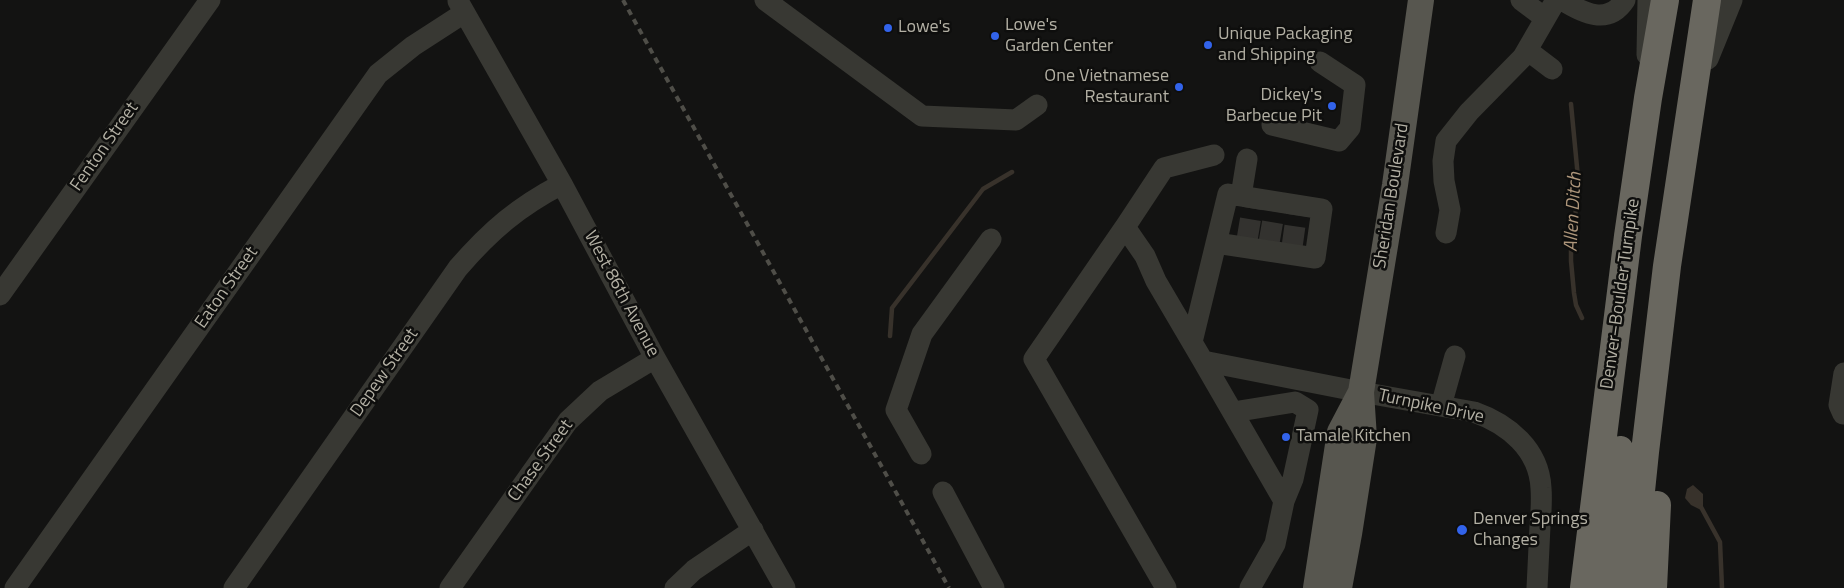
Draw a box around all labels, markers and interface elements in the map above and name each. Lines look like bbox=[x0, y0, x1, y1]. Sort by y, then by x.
place label: Lowe's Garden Center bbox=[1005, 15, 1113, 58]
place label: Lowe's bbox=[898, 17, 950, 39]
marker: Lowe's bbox=[882, 22, 894, 34]
place label: Unique Packaging and Shipping bbox=[1218, 24, 1352, 66]
marker: Lowe's Garden Center bbox=[989, 30, 1001, 42]
marker: Unique Packaging and Shipping bbox=[1202, 39, 1214, 51]
place label: One Vietnamese Restaurant bbox=[1044, 66, 1169, 108]
marker: One Vietnamese Restaurant bbox=[1173, 81, 1185, 93]
place label: Dickey's Barbecue Pit bbox=[1226, 85, 1322, 128]
street label: Fenton Street bbox=[66, 98, 144, 196]
marker: Dickey's Barbecue Pit bbox=[1326, 100, 1338, 112]
street label: Sheridan Boulevard bbox=[1370, 122, 1414, 270]
water label: Allen Ditch bbox=[1561, 172, 1587, 252]
street label: Denver–Boulder Turnpike bbox=[1597, 197, 1645, 391]
street label: West 86th Avenue bbox=[579, 227, 663, 361]
street label: Eaton Street bbox=[191, 243, 263, 333]
street label: Depew Street bbox=[347, 325, 423, 421]
street label: Turnpike Drive bbox=[1376, 385, 1486, 429]
street label: Chase Street bbox=[504, 416, 578, 506]
place label: Tamale Kitchen bbox=[1296, 426, 1411, 448]
marker: Tamale Kitchen bbox=[1280, 431, 1292, 443]
place label: Denver Springs Changes bbox=[1473, 509, 1588, 552]
marker: Denver Springs Changes bbox=[1455, 523, 1469, 537]

